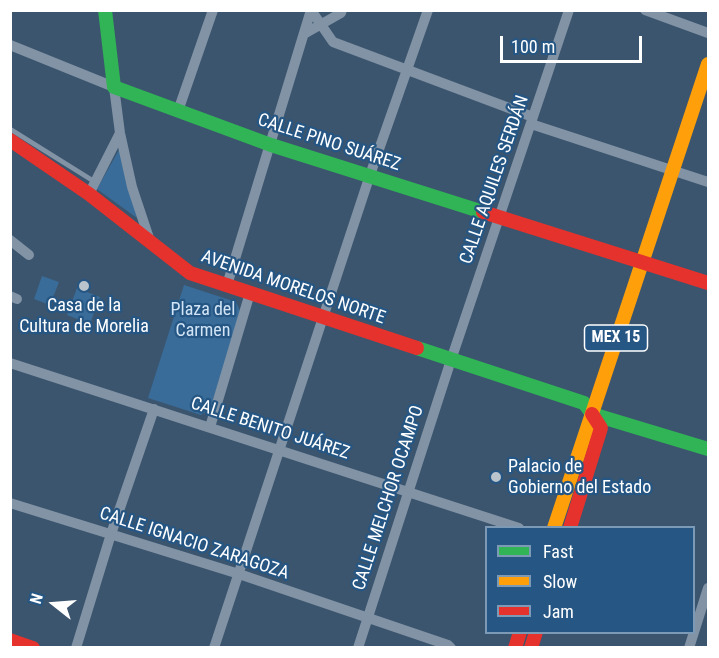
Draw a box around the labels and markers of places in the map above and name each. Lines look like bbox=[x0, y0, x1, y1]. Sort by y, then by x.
marker: Casa de la Cultura de Morelia bbox=[77, 279, 91, 293]
place label: Casa de la Cultura de Morelia bbox=[19, 295, 149, 338]
place label: Palacio de Gobierno del Estado bbox=[508, 456, 651, 498]
marker: Palacio de Gobierno del Estado bbox=[489, 470, 503, 484]

